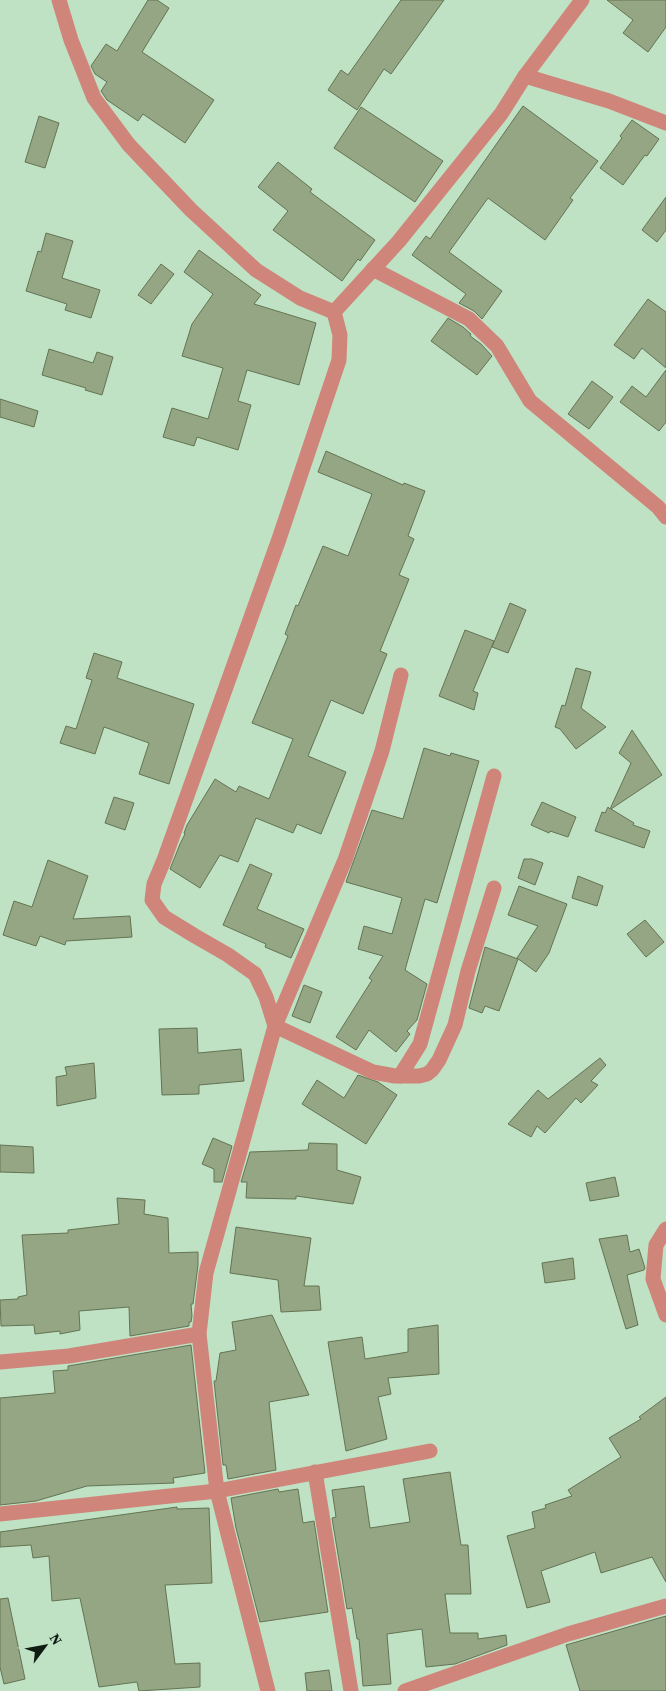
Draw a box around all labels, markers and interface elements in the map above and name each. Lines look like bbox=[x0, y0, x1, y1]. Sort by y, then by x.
north arrow bbox=[20, 1621, 70, 1671]
text: N bbox=[45, 1629, 67, 1649]

